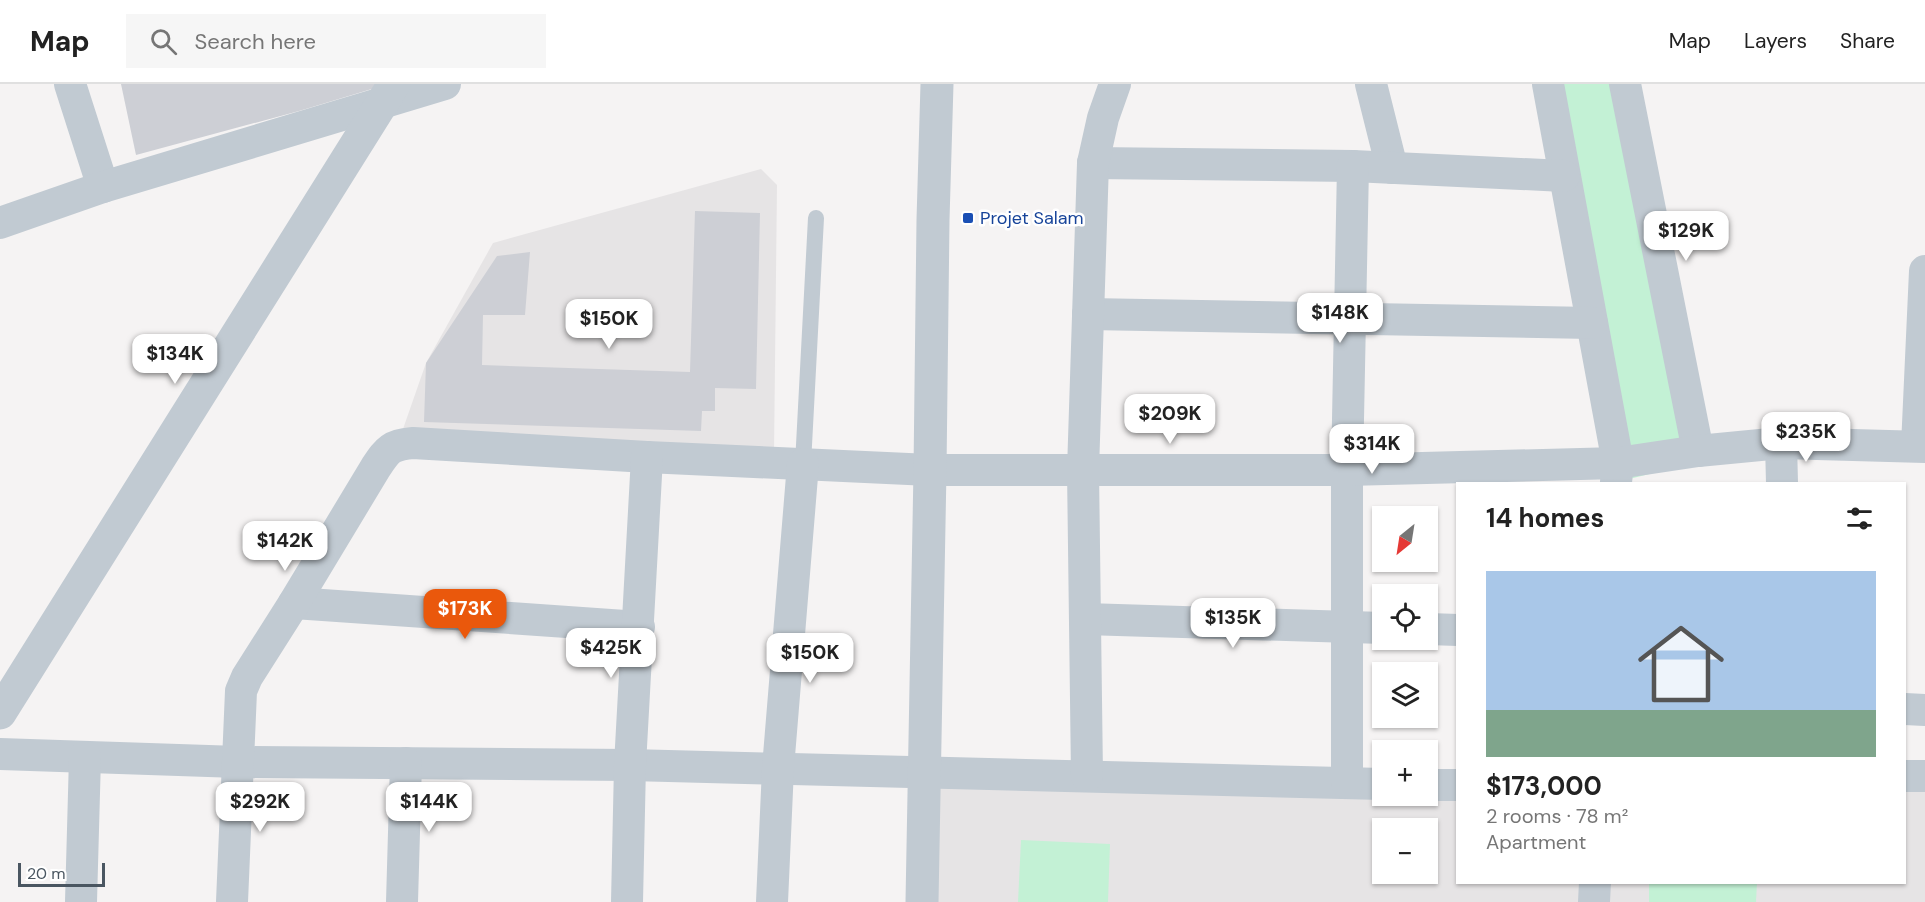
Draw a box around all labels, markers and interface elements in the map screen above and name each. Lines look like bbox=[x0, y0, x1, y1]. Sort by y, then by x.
search box bbox=[126, 14, 546, 68]
text: Map bbox=[30, 23, 90, 60]
icon: search bbox=[147, 25, 180, 58]
text: Search here bbox=[195, 27, 316, 56]
text: Map bbox=[1669, 27, 1711, 55]
text: Layers bbox=[1744, 27, 1807, 55]
text: Share bbox=[1840, 27, 1895, 55]
place label: Projet Salam bbox=[980, 206, 1084, 230]
marker: Projet Salam bbox=[961, 211, 975, 225]
pin: $129K bbox=[1644, 211, 1728, 262]
text: $129K bbox=[1658, 217, 1714, 243]
pin: $148K bbox=[1298, 293, 1382, 344]
pin: $150K bbox=[567, 299, 651, 350]
text: $148K bbox=[1311, 299, 1369, 325]
text: $150K bbox=[580, 305, 638, 331]
pin: $134K bbox=[133, 334, 217, 385]
text: $134K bbox=[146, 340, 204, 366]
pin: $209K bbox=[1128, 394, 1212, 445]
text: $209K bbox=[1138, 400, 1202, 426]
pin: $235K bbox=[1764, 412, 1848, 463]
text: $235K bbox=[1775, 418, 1837, 444]
pin: $314K bbox=[1330, 424, 1414, 475]
text: $314K bbox=[1343, 430, 1401, 456]
text: 14 homes bbox=[1486, 501, 1604, 535]
icon: filters bbox=[1843, 502, 1876, 535]
north arrow bbox=[1372, 506, 1438, 572]
map controls bbox=[1372, 506, 1438, 884]
pin: $142K bbox=[243, 521, 327, 572]
text: $142K bbox=[257, 527, 313, 553]
button: locate bbox=[1372, 584, 1438, 650]
pin: $173K bbox=[423, 589, 507, 640]
text: $173K bbox=[437, 595, 493, 621]
pin: $135K bbox=[1191, 598, 1275, 649]
text: $135K bbox=[1205, 604, 1261, 630]
icon: home bbox=[1627, 610, 1735, 718]
pin: $425K bbox=[569, 628, 653, 679]
pin: $150K bbox=[768, 633, 852, 684]
text: $425K bbox=[580, 634, 642, 660]
text: $150K bbox=[781, 639, 839, 665]
button: layers bbox=[1372, 662, 1438, 728]
button: + bbox=[1372, 740, 1438, 806]
text: $173,000 bbox=[1486, 769, 1602, 803]
pin: $292K bbox=[218, 782, 302, 833]
pin: $144K bbox=[387, 782, 471, 833]
text: $292K bbox=[230, 788, 290, 814]
text: $144K bbox=[400, 788, 458, 814]
text: 2 rooms · 78 m² bbox=[1486, 803, 1628, 829]
button: − bbox=[1372, 818, 1438, 884]
text: Apartment bbox=[1486, 829, 1586, 855]
scale bar bbox=[18, 860, 105, 888]
text: 20 m bbox=[27, 863, 66, 884]

